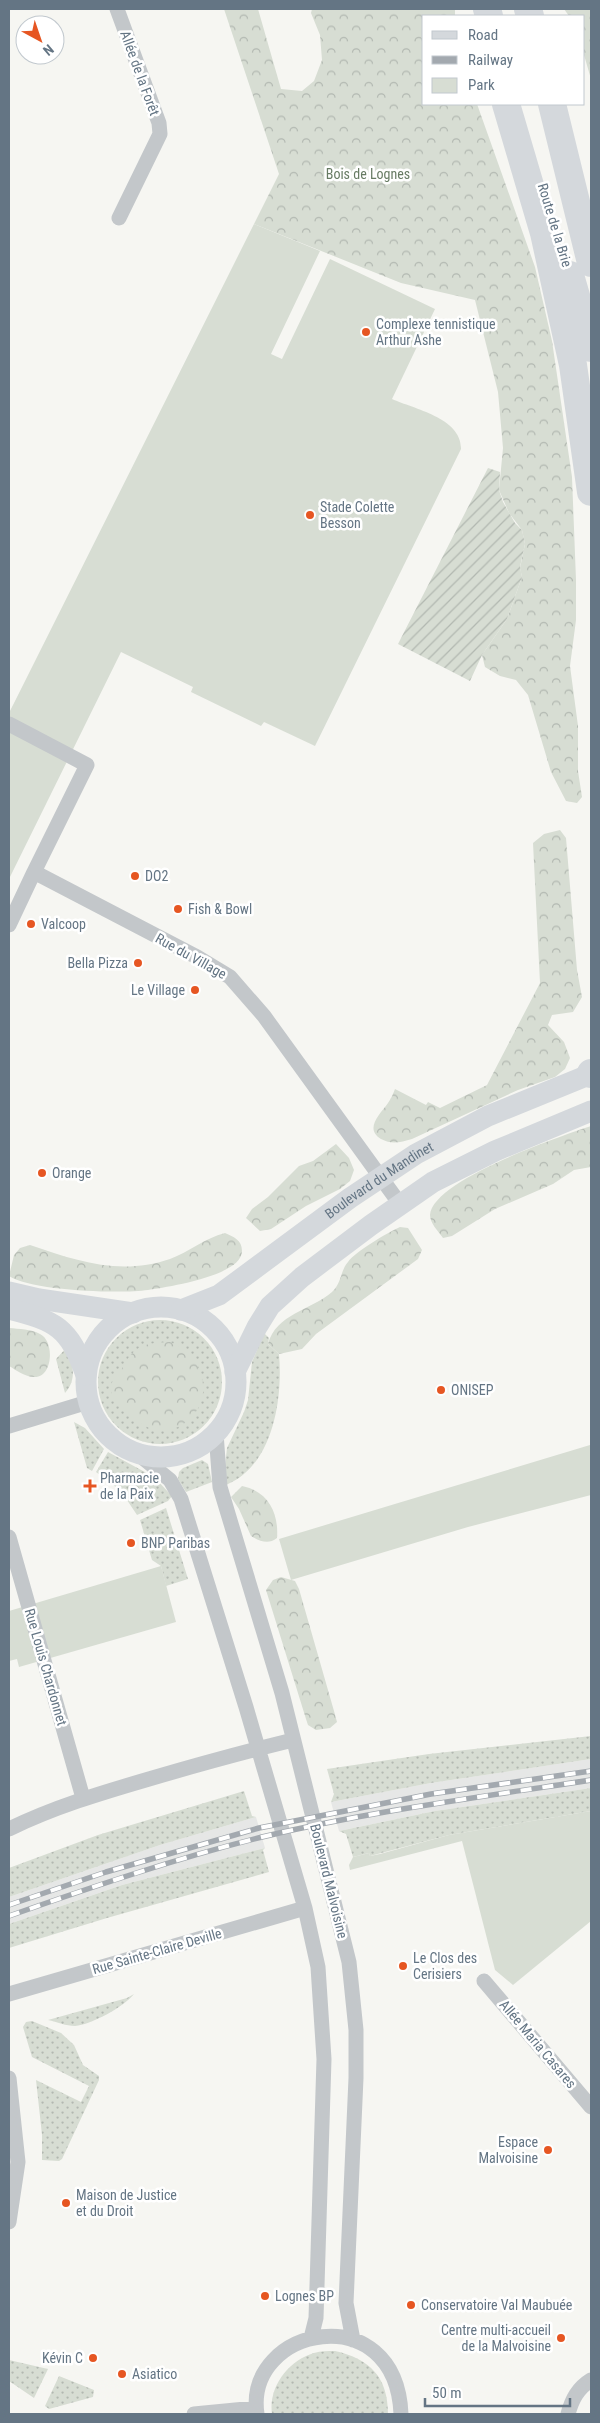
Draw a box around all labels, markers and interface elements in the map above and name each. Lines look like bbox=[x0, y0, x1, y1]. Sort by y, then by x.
north arrow bbox=[15, 15, 65, 65]
legend bbox=[422, 15, 585, 105]
text: Road bbox=[468, 26, 498, 44]
street label: Allée de la Forêt bbox=[117, 28, 163, 118]
text: N bbox=[40, 41, 57, 59]
text: Railway bbox=[468, 51, 513, 69]
text: Park bbox=[468, 76, 495, 94]
park label: Bois de Lognes bbox=[326, 166, 410, 182]
street label: Route de la Brie bbox=[535, 181, 575, 269]
place label: Complexe tennistique Arthur Ashe bbox=[376, 316, 496, 348]
marker: Complexe tennistique Arthur Ashe bbox=[360, 326, 372, 338]
place label: Stade Colette Besson bbox=[320, 499, 395, 531]
marker: Stade Colette Besson bbox=[304, 509, 316, 521]
place label: DO2 bbox=[145, 868, 168, 884]
marker: DO2 bbox=[129, 870, 141, 882]
place label: Fish & Bowl bbox=[188, 901, 252, 917]
marker: Fish & Bowl bbox=[172, 903, 184, 915]
place label: Valcoop bbox=[41, 916, 86, 932]
marker: Valcoop bbox=[25, 918, 37, 930]
street label: Rue du Village bbox=[153, 930, 230, 982]
place label: Bella Pizza bbox=[67, 955, 128, 971]
marker: Bella Pizza bbox=[132, 957, 144, 969]
place label: Le Village bbox=[131, 982, 185, 998]
marker: Le Village bbox=[189, 984, 201, 996]
street label: Boulevard du Mandinet bbox=[322, 1138, 436, 1222]
place label: Orange bbox=[52, 1165, 92, 1181]
marker: Orange bbox=[36, 1167, 48, 1179]
place label: ONISEP bbox=[451, 1382, 494, 1398]
marker: ONISEP bbox=[435, 1384, 447, 1396]
place label: Pharmacie de la Paix bbox=[100, 1470, 159, 1502]
marker: Pharmacie de la Paix bbox=[84, 1480, 96, 1492]
place label: BNP Paribas bbox=[141, 1535, 210, 1551]
marker: BNP Paribas bbox=[125, 1537, 137, 1549]
street label: Rue Louis Chardonnet bbox=[22, 1607, 70, 1727]
street label: Boulevard Malvoisine bbox=[307, 1822, 351, 1940]
street label: Rue Sainte-Claire Deville bbox=[91, 1925, 224, 1977]
place label: Le Clos des Cerisiers bbox=[413, 1950, 477, 1982]
marker: Le Clos des Cerisiers bbox=[397, 1960, 409, 1972]
street label: Allée Maria Casares bbox=[496, 1997, 580, 2091]
place label: Espace Malvoisine bbox=[478, 2134, 538, 2166]
marker: Espace Malvoisine bbox=[542, 2144, 554, 2156]
place label: Maison de Justice et du Droit bbox=[76, 2187, 177, 2219]
marker: Maison de Justice et du Droit bbox=[60, 2197, 72, 2209]
place label: Lognes BP bbox=[275, 2288, 334, 2304]
marker: Lognes BP bbox=[259, 2290, 271, 2302]
place label: Conservatoire Val Maubuée bbox=[421, 2297, 573, 2313]
marker: Conservatoire Val Maubuée bbox=[405, 2299, 417, 2311]
place label: Centre multi-accueil de la Malvoisine bbox=[441, 2322, 551, 2354]
marker: Centre multi-accueil de la Malvoisine bbox=[555, 2332, 567, 2344]
place label: Kévin C bbox=[42, 2350, 83, 2366]
marker: Kévin C bbox=[87, 2352, 99, 2364]
place label: Asiatico bbox=[132, 2366, 177, 2382]
marker: Asiatico bbox=[116, 2368, 128, 2380]
scale bar bbox=[425, 2376, 570, 2408]
text: 50 m bbox=[432, 2384, 462, 2402]

